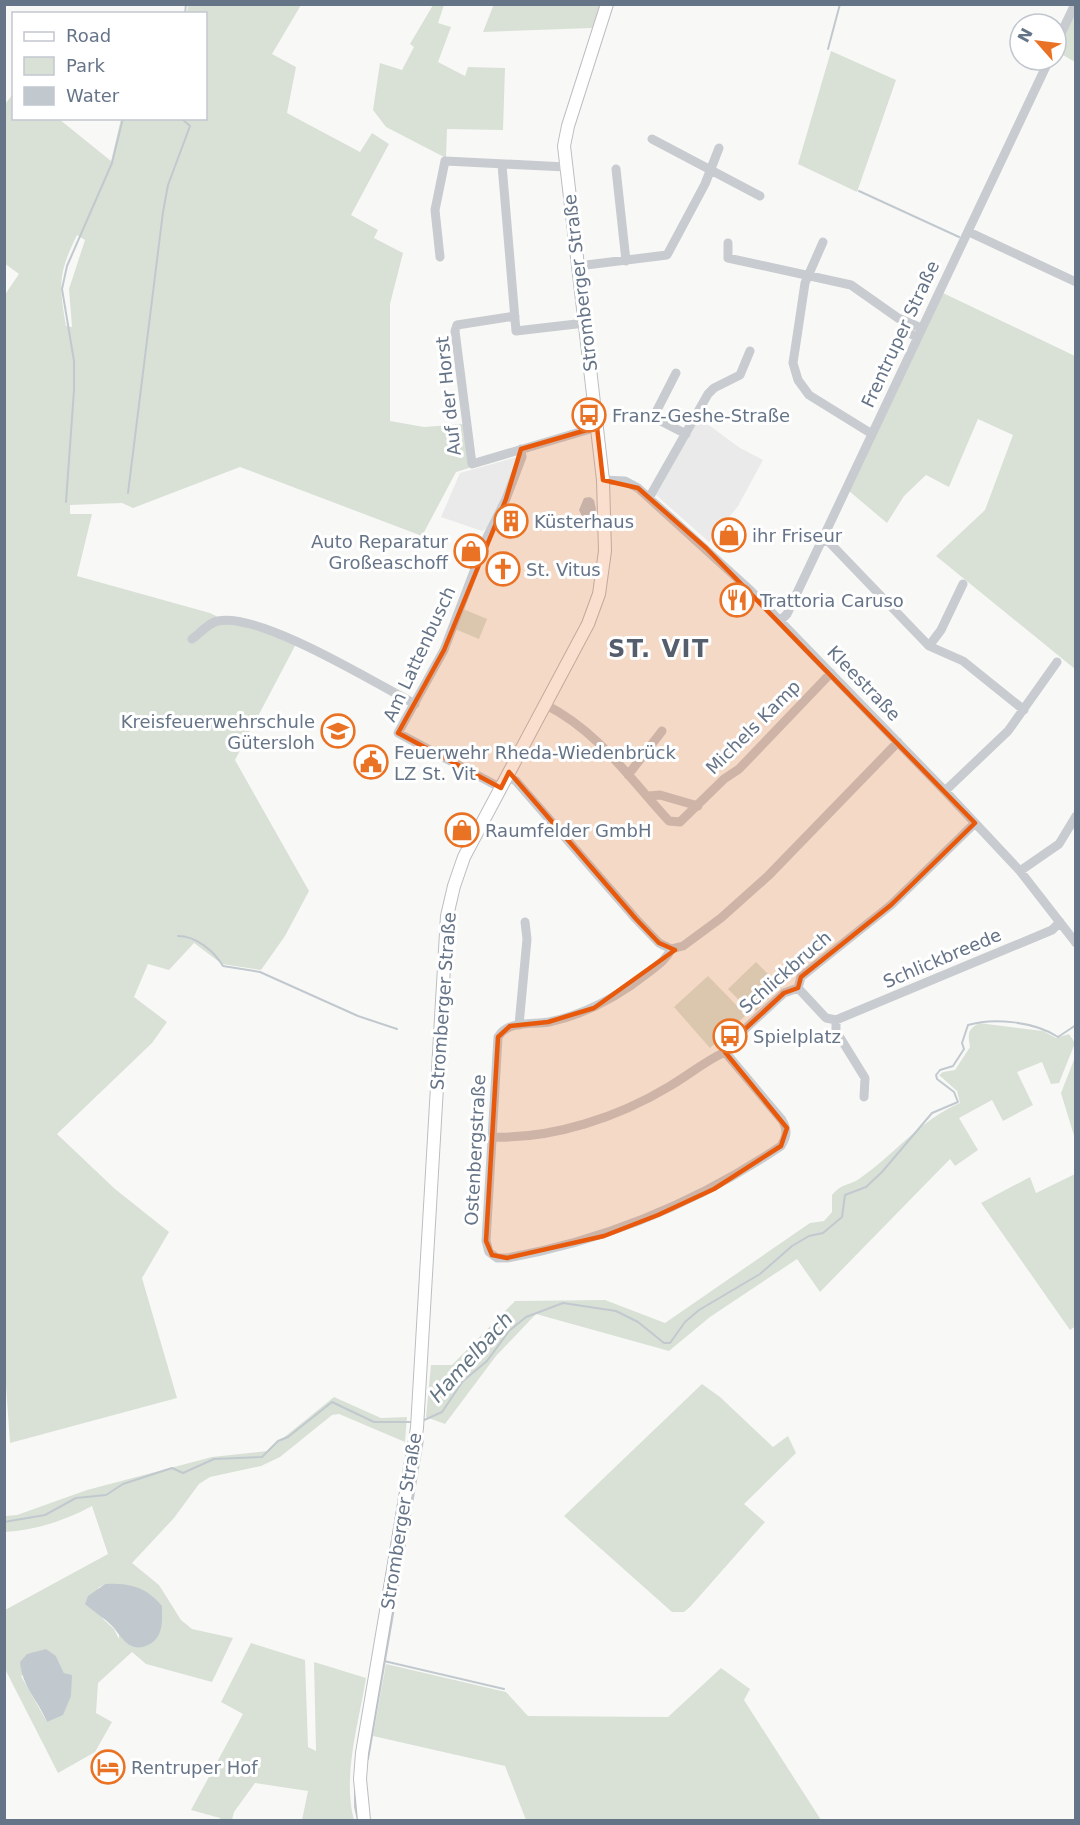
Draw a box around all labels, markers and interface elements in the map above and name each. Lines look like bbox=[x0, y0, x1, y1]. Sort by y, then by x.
legend bbox=[12, 12, 207, 120]
north arrow bbox=[1008, 12, 1068, 72]
text: Road bbox=[66, 25, 111, 46]
text: N bbox=[1014, 25, 1037, 46]
text: Park bbox=[66, 55, 105, 76]
text: Water bbox=[66, 85, 120, 106]
street label: Stromberger Straße bbox=[559, 193, 601, 373]
street label: Frentruper Straße bbox=[857, 257, 943, 411]
street label: Auf der Horst bbox=[431, 335, 465, 457]
bus stop icon: Franz-Geshe-Straße bbox=[571, 397, 607, 433]
place label: Franz-Geshe-Straße bbox=[612, 405, 790, 426]
building icon: Küsterhaus bbox=[493, 503, 529, 539]
place label: Küsterhaus bbox=[534, 511, 634, 532]
shop icon: ihr Friseur bbox=[711, 517, 747, 553]
place label: ihr Friseur bbox=[752, 525, 843, 546]
place label: Auto Reparatur Großeaschoff bbox=[311, 531, 449, 573]
shop icon: Auto Reparatur Großeaschoff bbox=[453, 533, 489, 569]
church icon: St. Vitus bbox=[485, 551, 521, 587]
place label: St. Vitus bbox=[526, 559, 601, 580]
restaurant icon: Trattoria Caruso bbox=[719, 582, 755, 618]
street label: Am Lattenbusch bbox=[378, 583, 460, 725]
place label: Trattoria Caruso bbox=[759, 590, 904, 611]
district label: ST. VIT bbox=[608, 635, 710, 663]
street label: Kleestraße bbox=[823, 641, 905, 725]
street label: Michels Kamp bbox=[702, 676, 804, 778]
place label: Kreisfeuerwehrschule Gütersloh bbox=[121, 711, 315, 753]
school or university icon: Kreisfeuerwehrschule Gütersloh bbox=[320, 713, 356, 749]
place label: Feuerwehr Rheda-Wiedenbrück LZ St. Vit bbox=[394, 742, 676, 784]
public building icon: Feuerwehr Rheda-Wiedenbrück LZ St. Vit bbox=[353, 744, 389, 780]
shop icon: Raumfelder GmbH bbox=[444, 812, 480, 848]
place label: Raumfelder GmbH bbox=[485, 820, 652, 841]
street label: Stromberger Straße bbox=[426, 911, 460, 1091]
street label: Schlickbreede bbox=[880, 924, 1004, 992]
street label: Schlickbruch bbox=[735, 926, 835, 1018]
bus stop icon: Spielplatz bbox=[712, 1018, 748, 1054]
place label: Spielplatz bbox=[753, 1026, 841, 1047]
street label: Ostenbergstraße bbox=[461, 1074, 489, 1226]
water label: Hamelbach bbox=[424, 1307, 518, 1407]
street label: Stromberger Straße bbox=[377, 1431, 425, 1611]
hotel icon: Rentruper Hof bbox=[90, 1749, 126, 1785]
place label: Rentruper Hof bbox=[131, 1757, 258, 1778]

